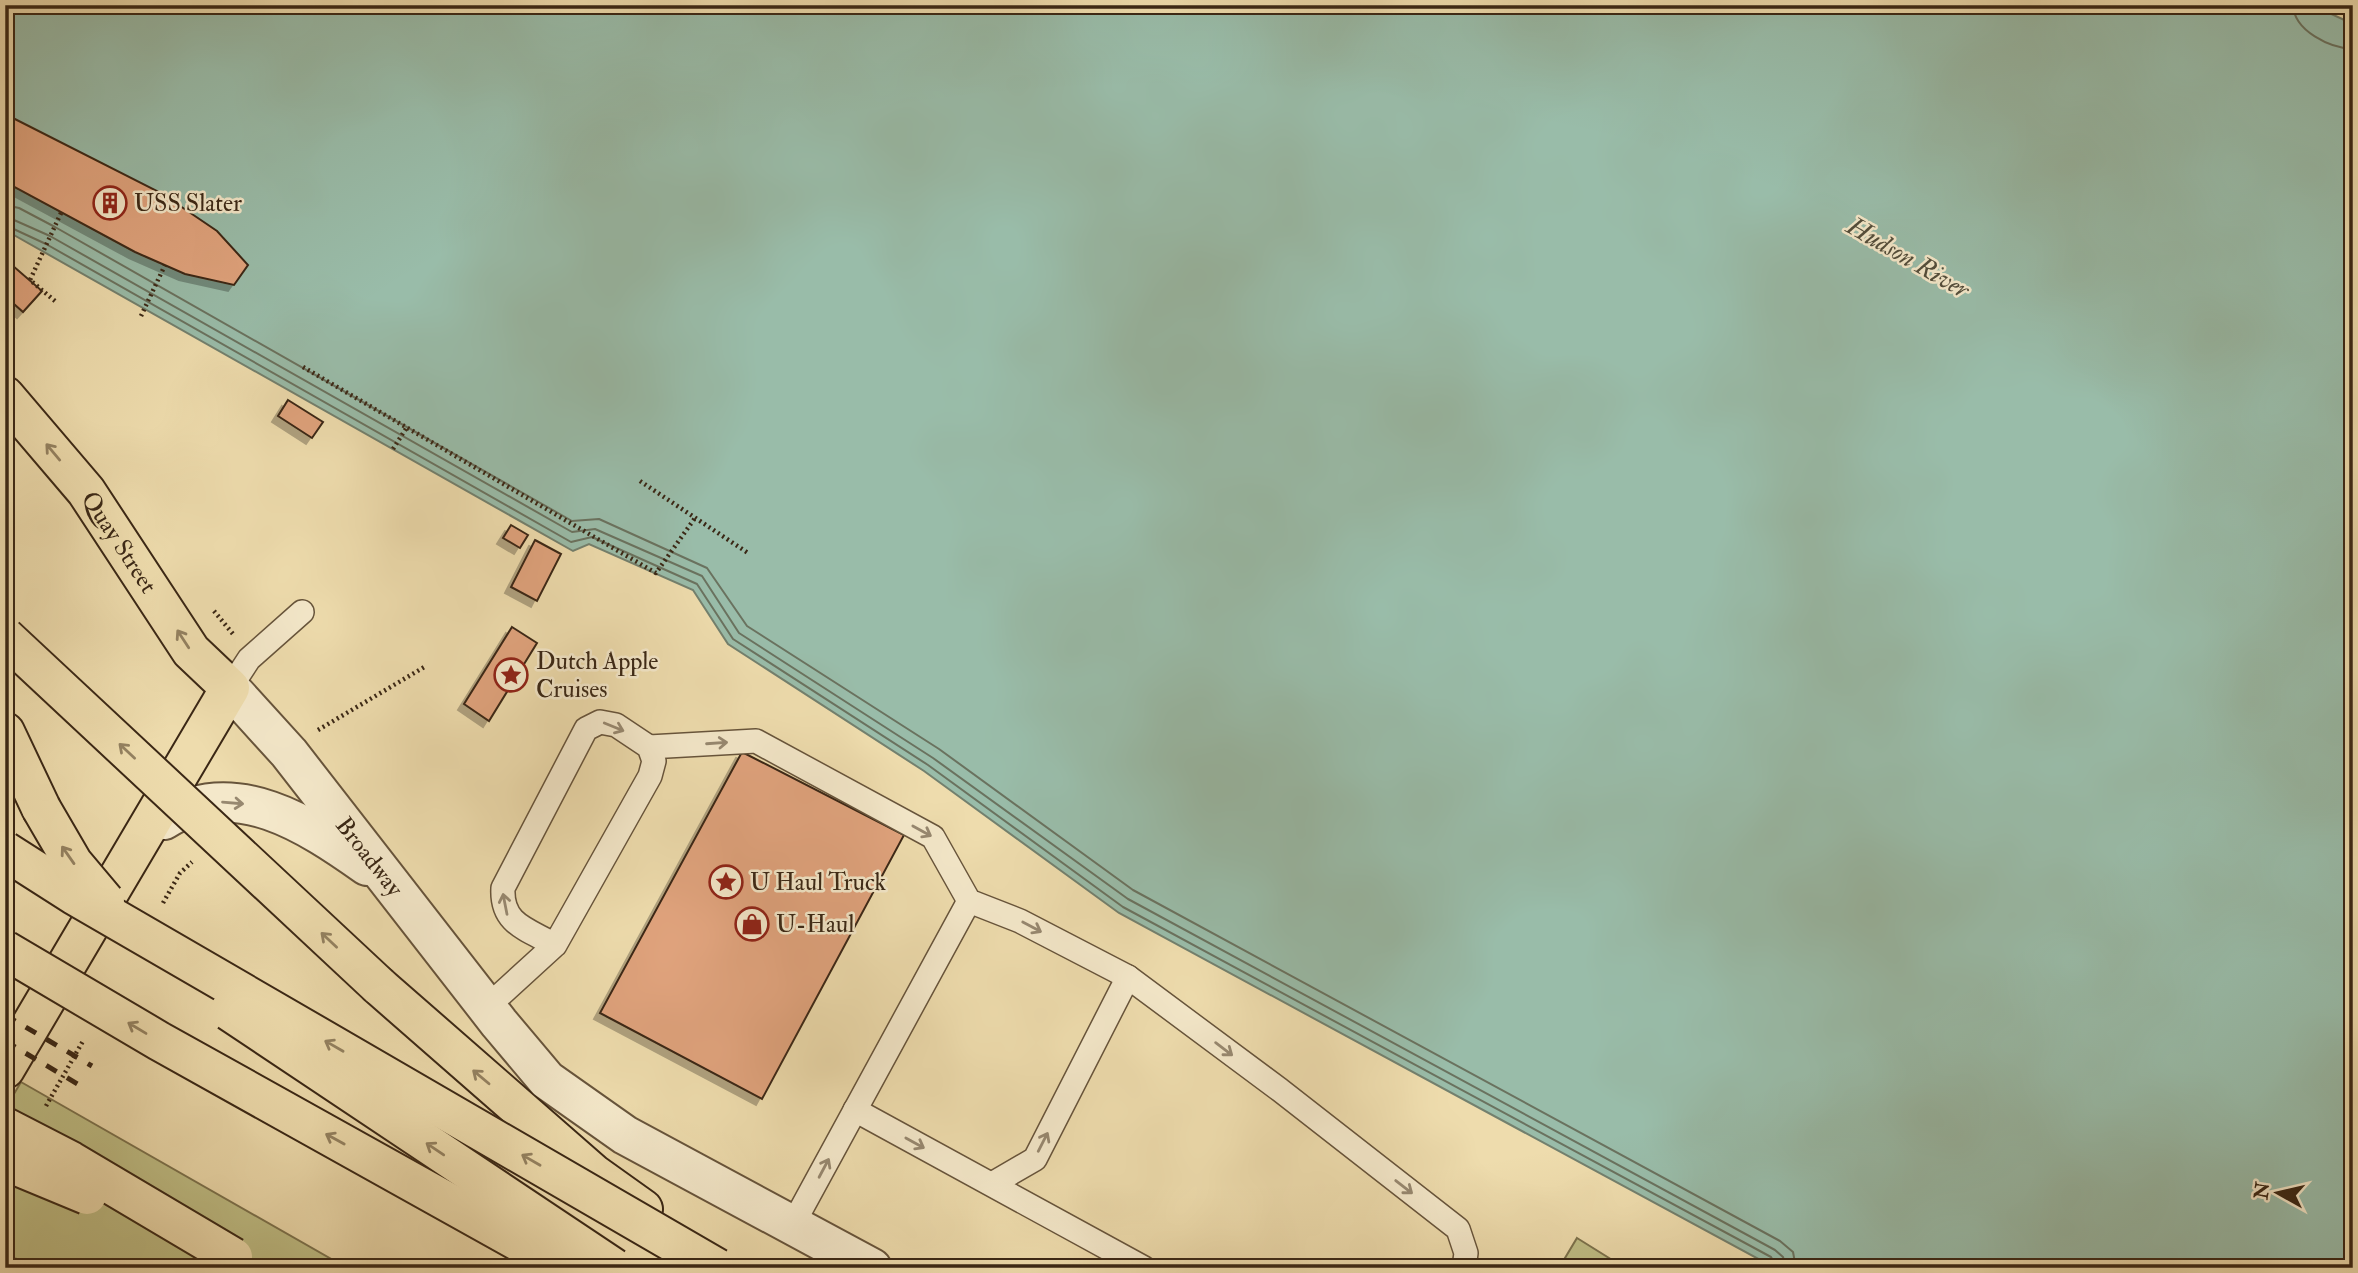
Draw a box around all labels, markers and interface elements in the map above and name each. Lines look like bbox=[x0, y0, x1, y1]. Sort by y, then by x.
building icon: USS Slater bbox=[91, 184, 129, 222]
place label: USS Slater bbox=[134, 188, 242, 219]
water label: Hudson River bbox=[1840, 210, 1976, 307]
one-way arrow bbox=[45, 444, 61, 462]
street label: Quay Street bbox=[75, 485, 164, 599]
one-way arrow bbox=[176, 629, 190, 649]
place label: Dutch Apple Cruises bbox=[536, 646, 658, 705]
place icon: Dutch Apple Cruises bbox=[492, 656, 530, 694]
one-way arrow bbox=[603, 722, 624, 735]
one-way arrow bbox=[706, 736, 728, 749]
one-way arrow bbox=[119, 742, 136, 759]
one-way arrow bbox=[221, 797, 244, 810]
street label: Broadway bbox=[329, 811, 410, 903]
one-way arrow bbox=[911, 824, 932, 838]
one-way arrow bbox=[61, 846, 75, 865]
place icon: U Haul Truck bbox=[707, 863, 745, 901]
place label: U Haul Truck bbox=[750, 867, 887, 898]
one-way arrow bbox=[497, 894, 510, 916]
shop icon: U-Haul bbox=[733, 905, 771, 943]
place label: U-Haul bbox=[776, 909, 854, 940]
one-way arrow bbox=[1021, 921, 1042, 935]
one-way arrow bbox=[321, 931, 338, 948]
one-way arrow bbox=[127, 1021, 147, 1035]
one-way arrow bbox=[325, 1039, 345, 1053]
one-way arrow bbox=[1214, 1041, 1232, 1056]
one-way arrow bbox=[472, 1070, 490, 1085]
one-way arrow bbox=[326, 1132, 346, 1146]
one-way arrow bbox=[1036, 1133, 1050, 1153]
one-way arrow bbox=[904, 1136, 925, 1150]
one-way arrow bbox=[426, 1142, 445, 1156]
one-way arrow bbox=[521, 1153, 542, 1166]
one-way arrow bbox=[817, 1158, 831, 1179]
north arrow bbox=[2242, 1158, 2312, 1228]
one-way arrow bbox=[1394, 1179, 1413, 1194]
text: N bbox=[2249, 1180, 2275, 1202]

